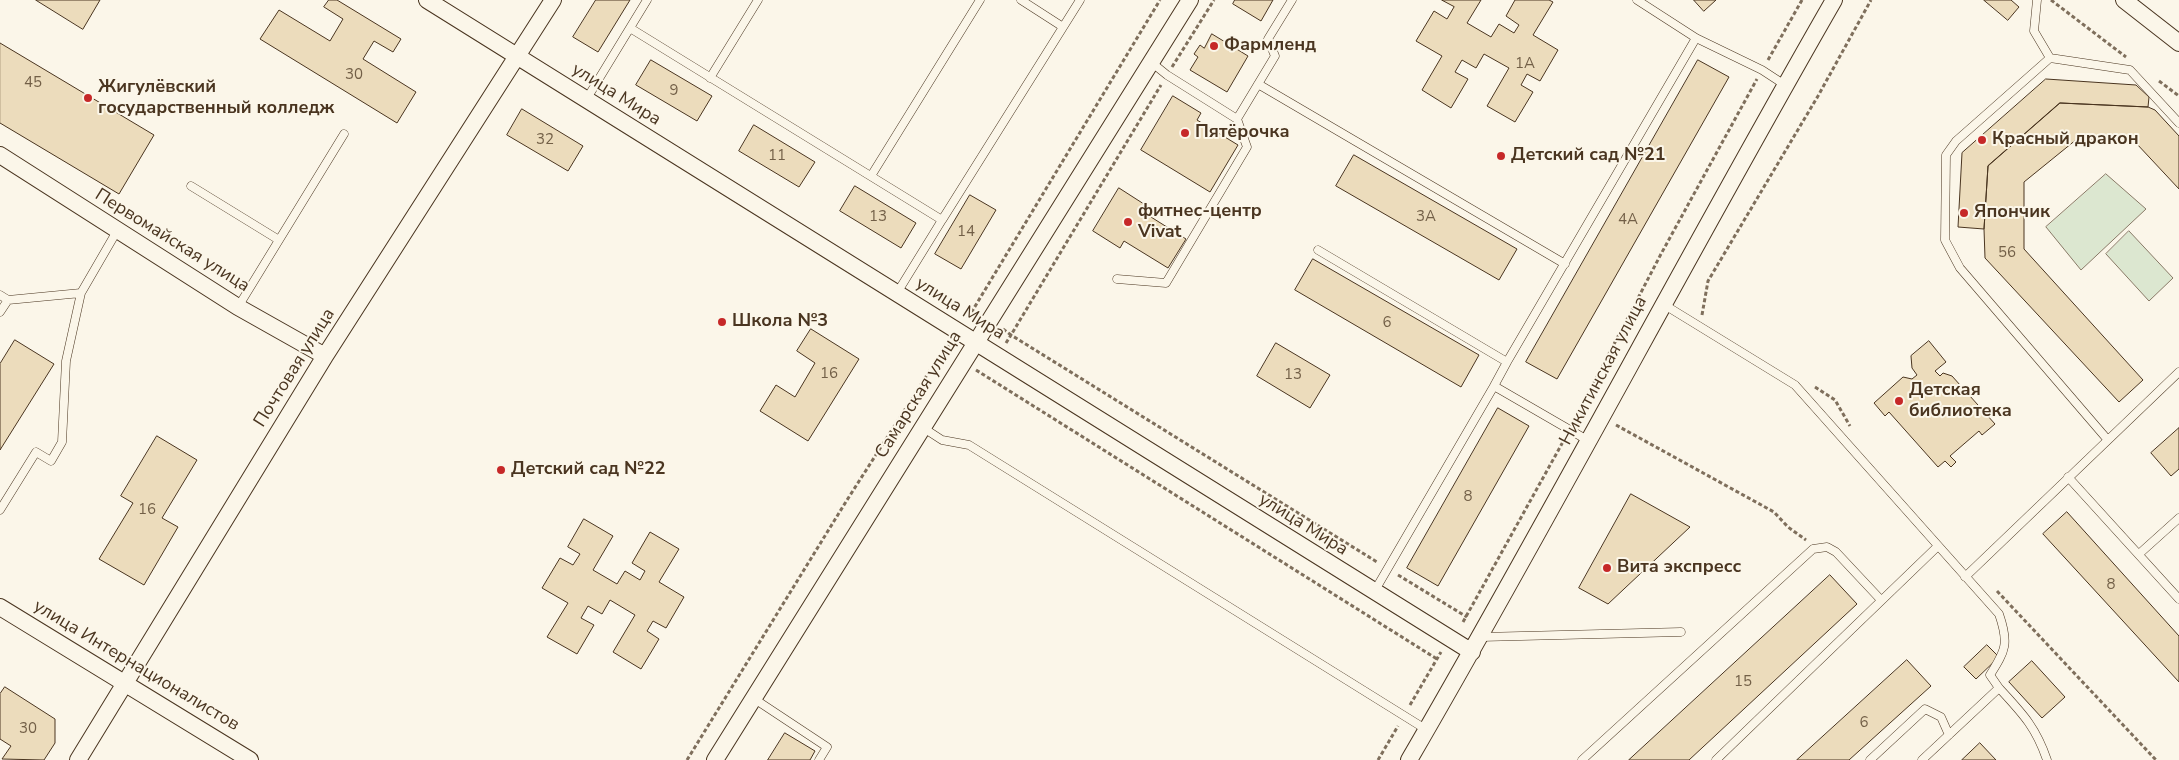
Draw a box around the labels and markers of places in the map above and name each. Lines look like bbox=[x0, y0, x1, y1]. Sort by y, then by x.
place label: Фармленд bbox=[1224, 35, 1316, 57]
marker: Фармленд bbox=[1208, 40, 1220, 52]
place label: Жигулёвский государственный колледж bbox=[98, 77, 334, 120]
marker: Жигулёвский государственный колледж bbox=[82, 92, 94, 104]
place label: Пятёрочка bbox=[1195, 122, 1289, 144]
marker: Пятёрочка bbox=[1179, 127, 1191, 139]
place label: Красный дракон bbox=[1992, 129, 2139, 151]
marker: Красный дракон bbox=[1976, 134, 1988, 146]
place label: Детский сад №21 bbox=[1511, 145, 1666, 167]
marker: Детский сад №21 bbox=[1495, 150, 1507, 162]
place label: фитнес-центр Vivat bbox=[1138, 201, 1262, 243]
place label: Япончик bbox=[1974, 202, 2050, 224]
marker: Япончик bbox=[1958, 207, 1970, 219]
marker: фитнес-центр Vivat bbox=[1122, 216, 1134, 228]
place label: Школа №3 bbox=[732, 311, 828, 333]
marker: Школа №3 bbox=[716, 316, 728, 328]
place label: Детская библиотека bbox=[1909, 380, 2012, 422]
marker: Детская библиотека bbox=[1893, 395, 1905, 407]
place label: Детский сад №22 bbox=[511, 459, 666, 481]
marker: Детский сад №22 bbox=[495, 464, 507, 476]
place label: Вита экспресс bbox=[1617, 557, 1741, 579]
marker: Вита экспресс bbox=[1601, 562, 1613, 574]

